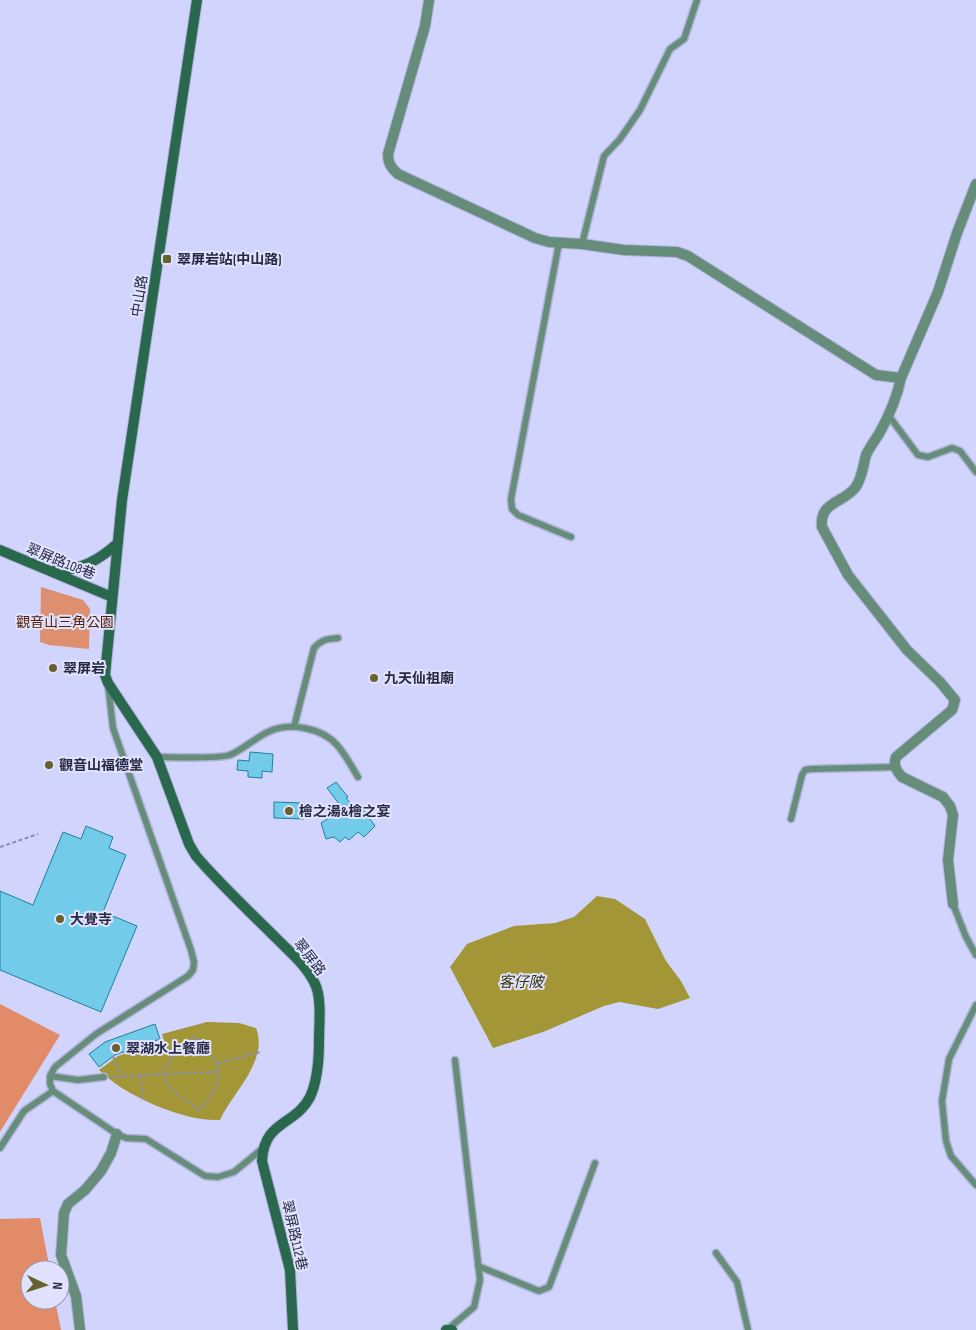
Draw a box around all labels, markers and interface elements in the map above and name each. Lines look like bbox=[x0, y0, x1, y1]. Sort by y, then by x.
place label: 翠屏岩站(中山路) bbox=[177, 251, 281, 268]
marker: 翠屏岩站(中山路) bbox=[161, 253, 173, 265]
street label: 中山路 bbox=[128, 274, 151, 318]
street label: 翠屏路108巷 bbox=[24, 540, 98, 583]
park label: 觀音山三角公園 bbox=[16, 614, 114, 631]
place label: 翠屏岩 bbox=[63, 660, 105, 677]
marker: 翠屏岩 bbox=[47, 662, 59, 674]
place label: 九天仙祖廟 bbox=[384, 670, 454, 687]
marker: 九天仙祖廟 bbox=[368, 672, 380, 684]
place label: 觀音山福德堂 bbox=[59, 757, 143, 774]
marker: 觀音山福德堂 bbox=[43, 759, 55, 771]
place label: 檜之湯&檜之宴 bbox=[299, 803, 390, 820]
marker: 檜之湯&檜之宴 bbox=[283, 805, 295, 817]
place label: 大覺寺 bbox=[70, 911, 112, 928]
marker: 大覺寺 bbox=[54, 913, 66, 925]
street label: 翠屏路 bbox=[290, 936, 329, 979]
water label: 客仔陂 bbox=[498, 973, 545, 992]
place label: 翠湖水上餐廳 bbox=[126, 1040, 210, 1057]
marker: 翠湖水上餐廳 bbox=[110, 1042, 122, 1054]
street label: 翠屏路112巷 bbox=[278, 1198, 311, 1272]
north arrow bbox=[20, 1260, 70, 1310]
text: N bbox=[49, 1282, 66, 1290]

